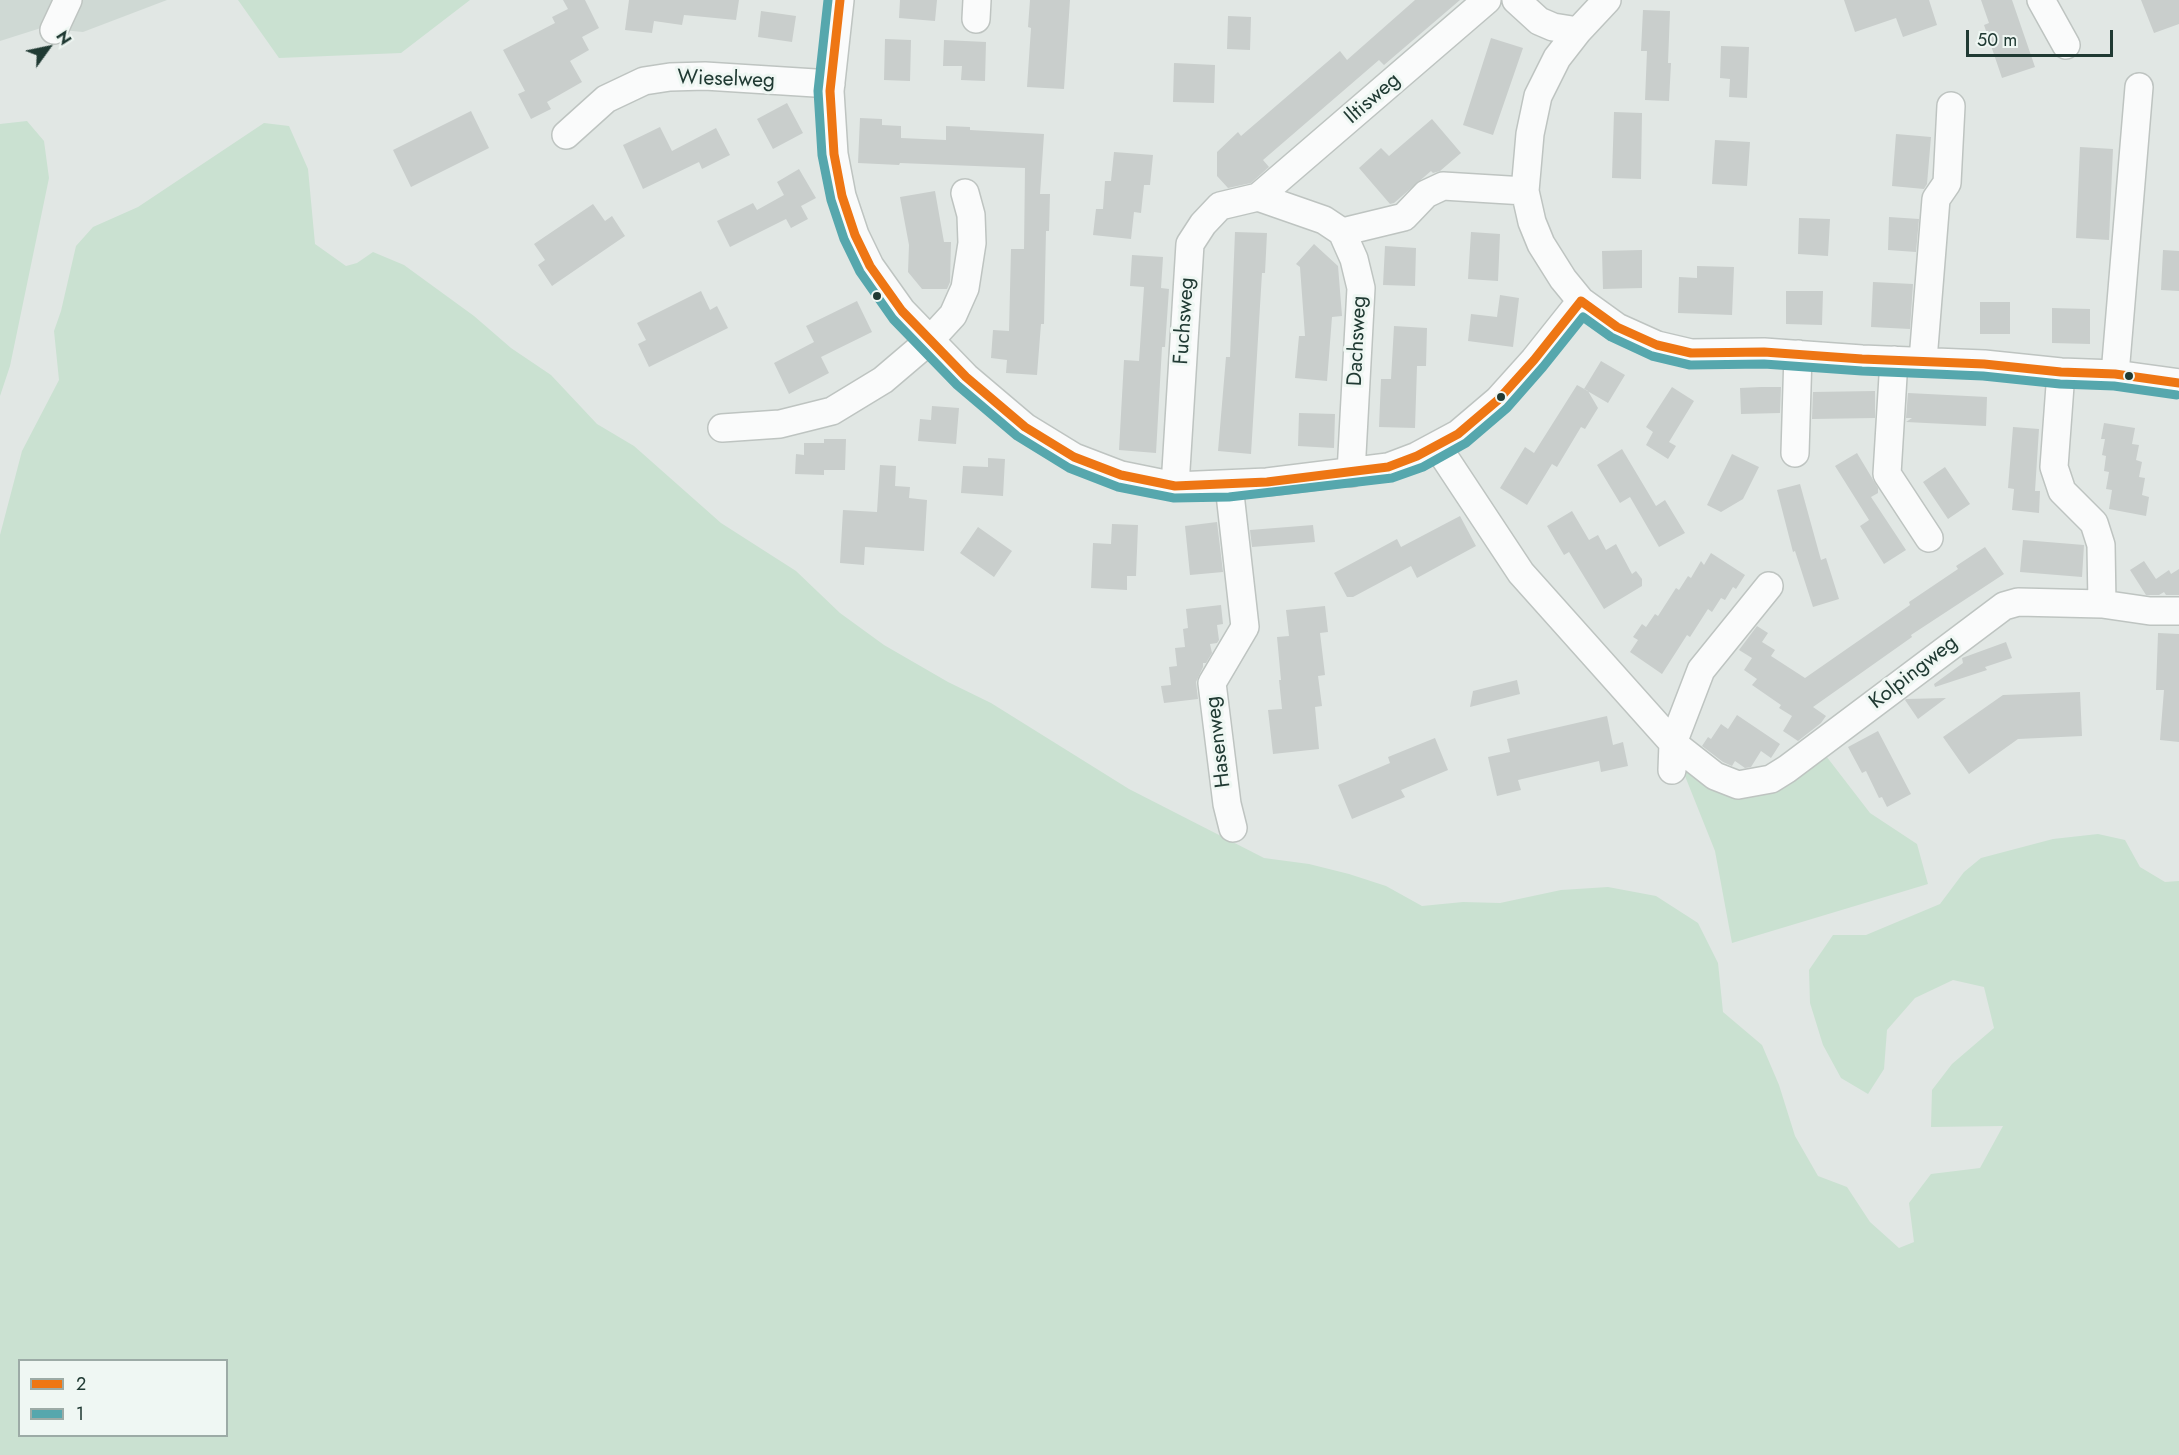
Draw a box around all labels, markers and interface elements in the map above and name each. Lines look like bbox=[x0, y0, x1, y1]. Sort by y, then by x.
north arrow bbox=[18, 18, 78, 78]
scale bar bbox=[1969, 18, 2116, 56]
text: N bbox=[50, 26, 77, 50]
text: 50 m bbox=[1977, 27, 2017, 53]
street label: Wieselweg bbox=[677, 66, 775, 94]
street label: Iltisweg bbox=[1340, 68, 1406, 130]
street label: Fuchsweg bbox=[1169, 277, 1201, 365]
unlabelled marker bbox=[871, 290, 883, 302]
street label: Dachsweg bbox=[1343, 295, 1373, 387]
unlabelled marker bbox=[2123, 370, 2135, 382]
unlabelled marker bbox=[1495, 391, 1507, 403]
street label: Kolpingweg bbox=[1865, 631, 1963, 715]
street label: Hasenweg bbox=[1201, 695, 1237, 789]
legend bbox=[18, 1359, 228, 1437]
text: 2 bbox=[76, 1371, 86, 1397]
text: 1 bbox=[76, 1401, 84, 1427]

